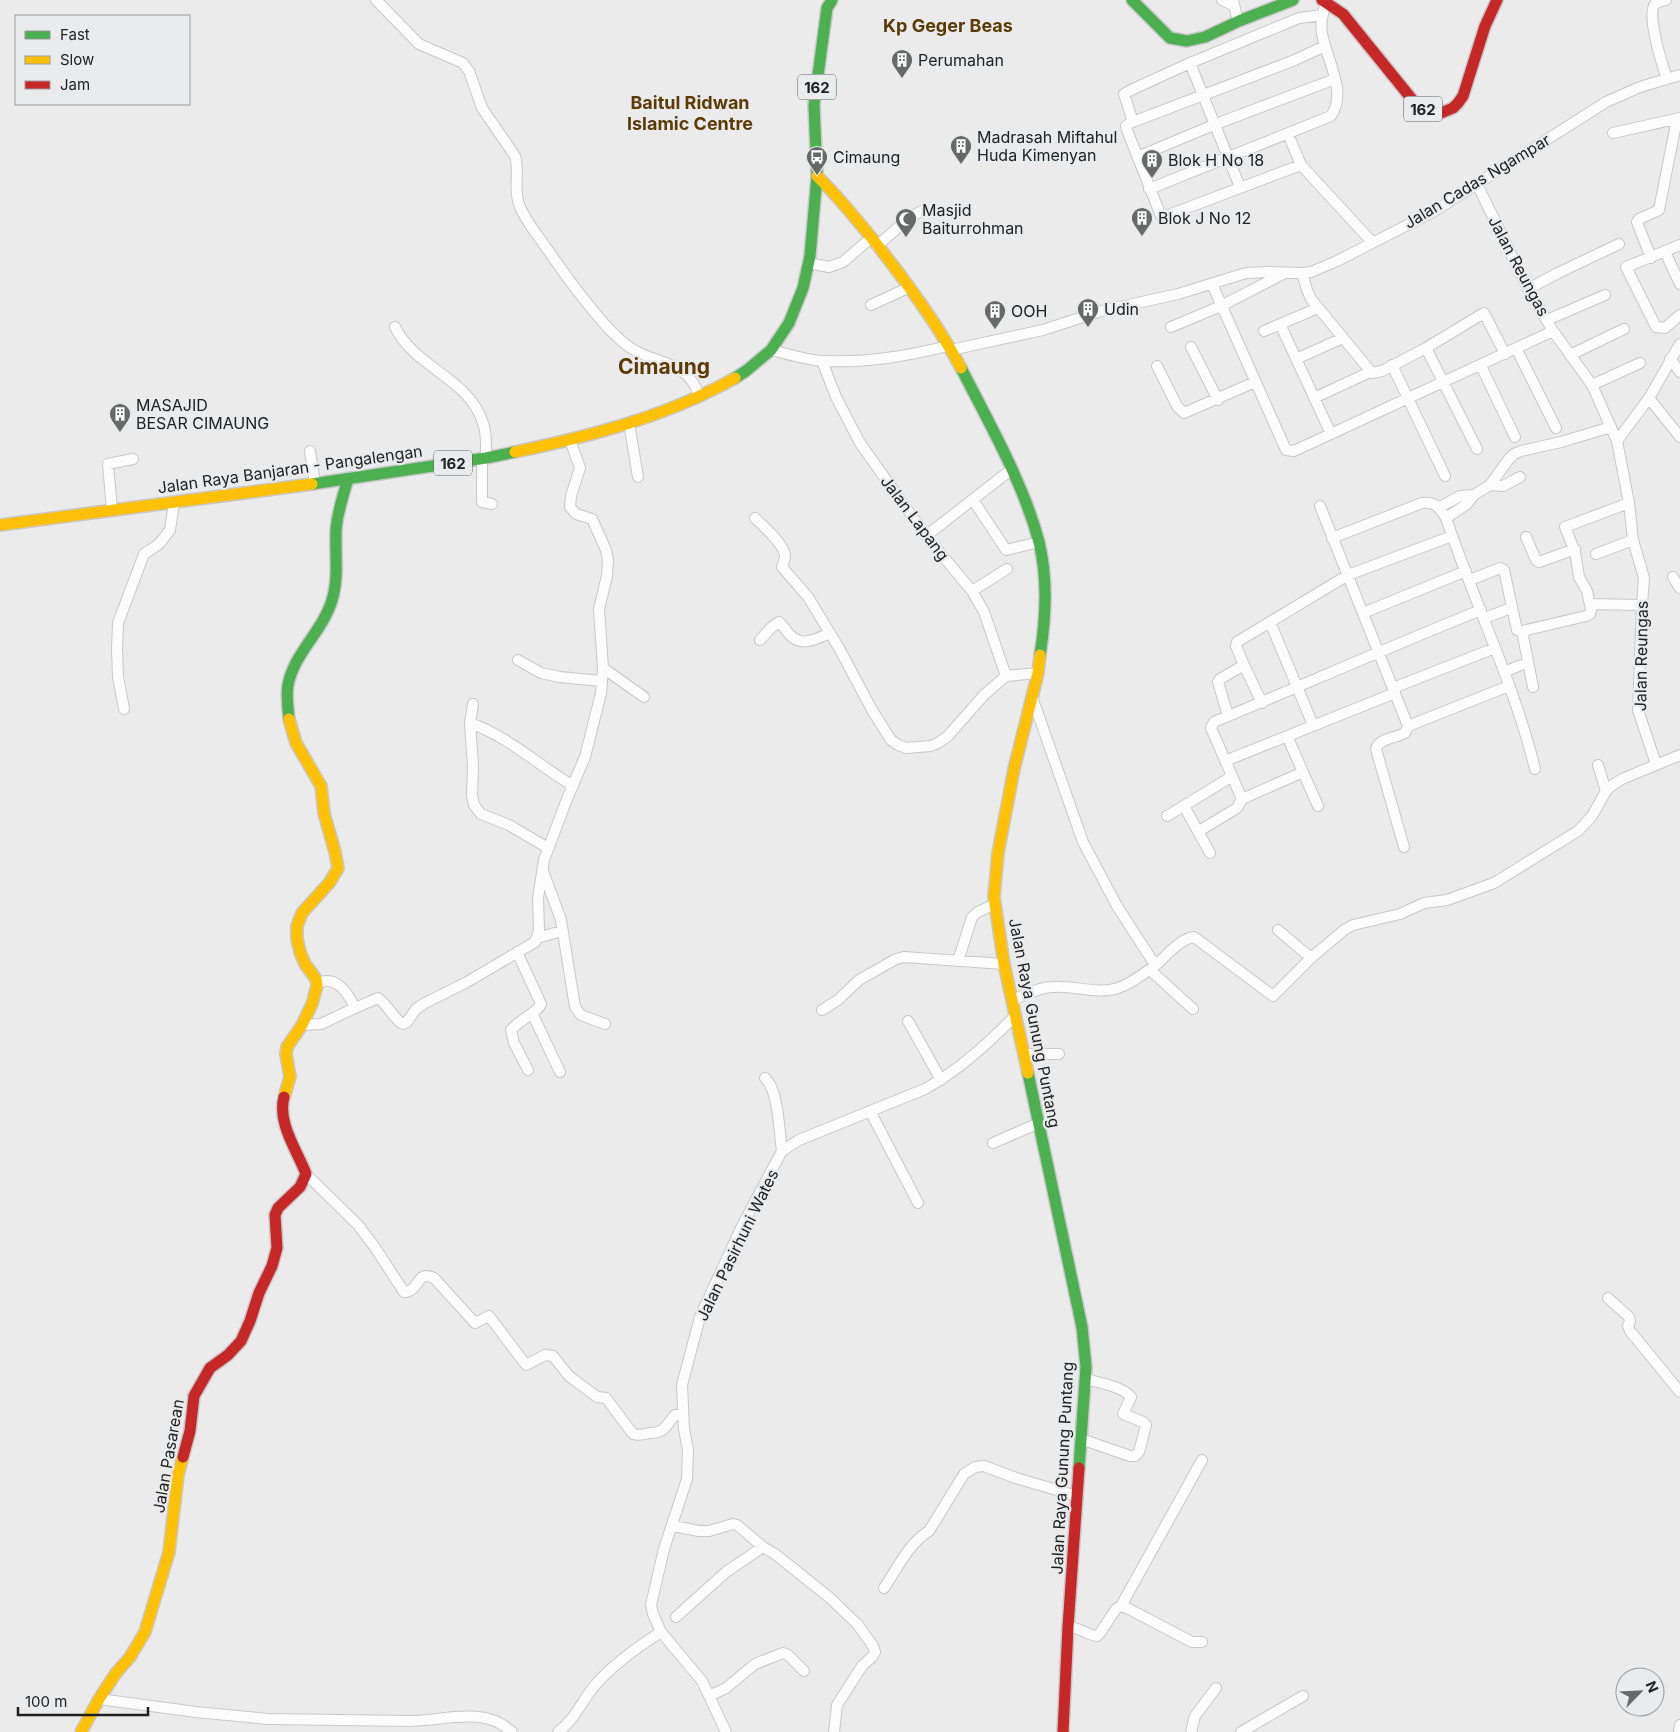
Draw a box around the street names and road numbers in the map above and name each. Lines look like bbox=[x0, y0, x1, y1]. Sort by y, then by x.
road number: 162 bbox=[798, 74, 836, 100]
road number: 162 bbox=[1404, 96, 1442, 122]
street label: Jalan Cadas Ngampar bbox=[1400, 129, 1554, 233]
street label: Jalan Reungas bbox=[1484, 213, 1554, 319]
street label: Jalan Raya Banjaran - Pangalengan bbox=[156, 441, 424, 497]
road number: 162 bbox=[434, 450, 472, 476]
street label: Jalan Lapang bbox=[877, 472, 953, 564]
street label: Jalan Reungas bbox=[1630, 601, 1652, 711]
street label: Jalan Raya Gunung Puntang bbox=[1005, 917, 1065, 1129]
street label: Jalan Pasirhuni Wates bbox=[692, 1166, 782, 1324]
street label: Jalan Raya Gunung Puntang bbox=[1046, 1361, 1078, 1575]
street label: Jalan Pasarean bbox=[148, 1398, 188, 1514]

